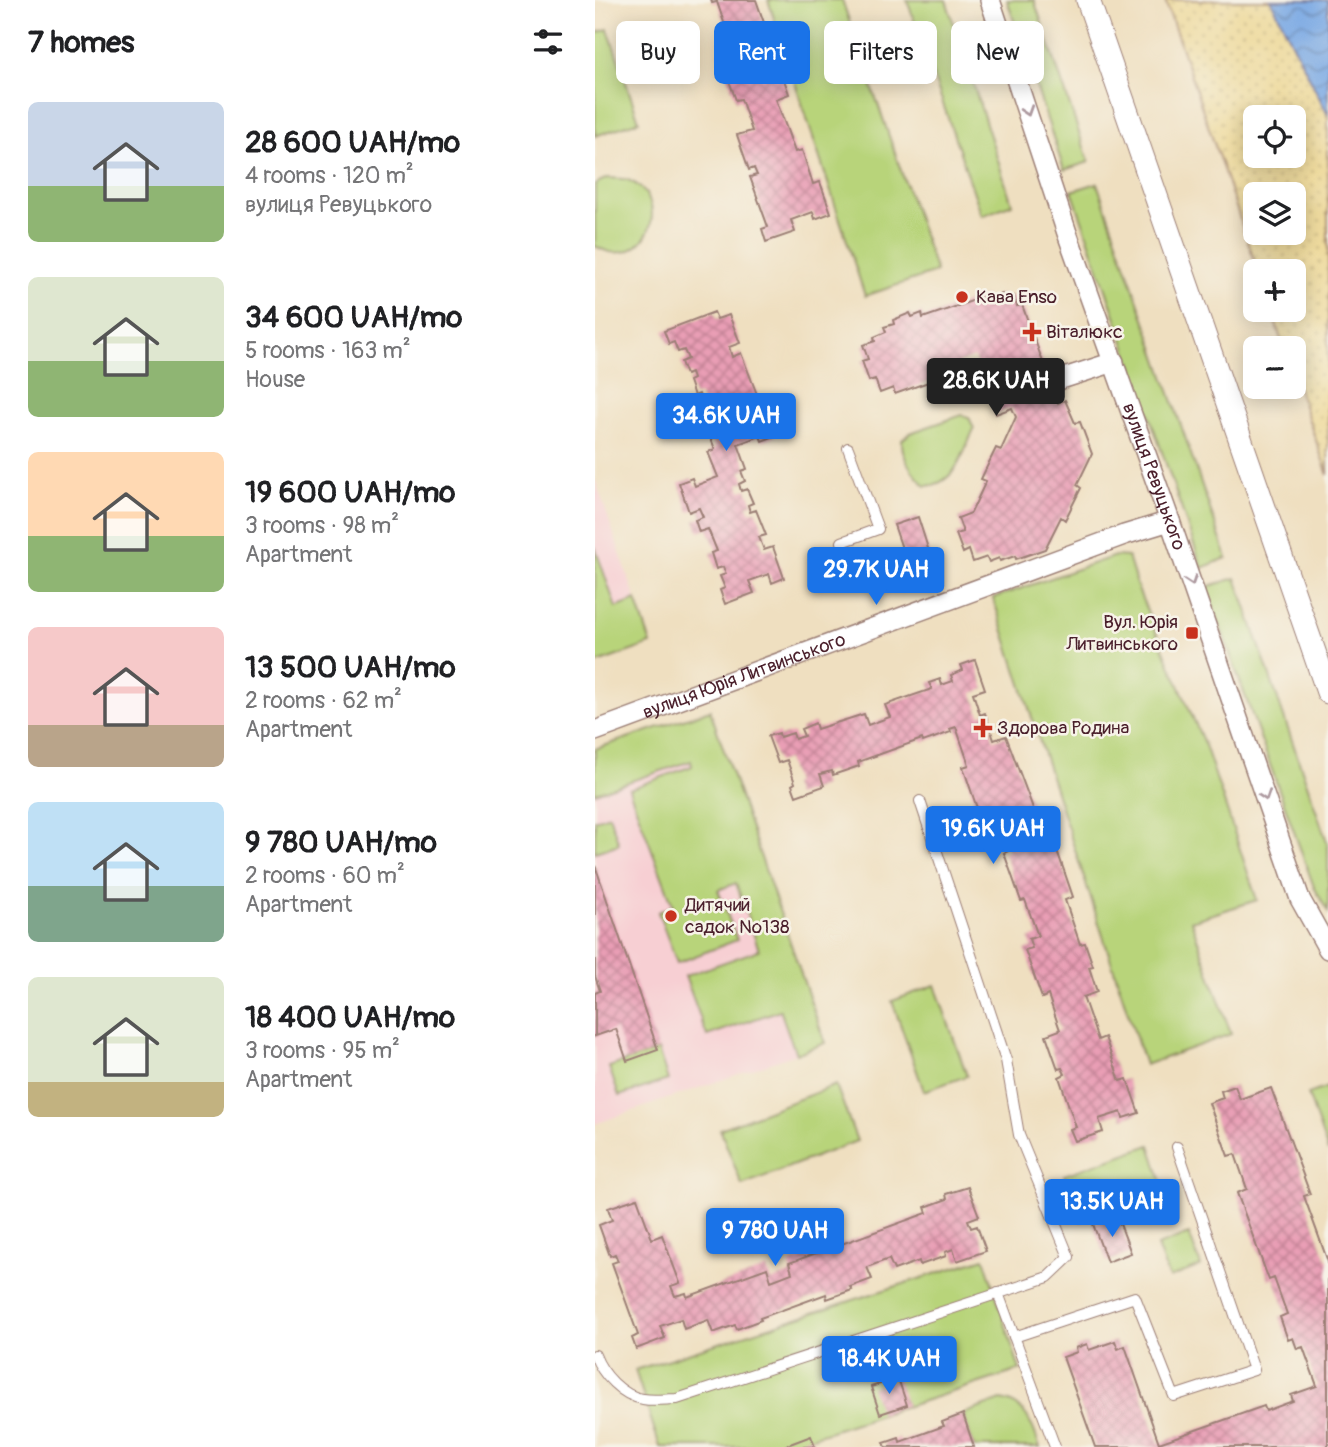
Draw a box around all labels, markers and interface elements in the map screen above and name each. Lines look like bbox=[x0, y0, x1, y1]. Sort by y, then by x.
chip: Buy bbox=[616, 21, 700, 84]
chip: Rent bbox=[714, 21, 810, 84]
chip: Filters bbox=[824, 21, 937, 84]
chip: New bbox=[951, 21, 1044, 84]
icon: filters bbox=[529, 23, 567, 61]
text: 7 homes bbox=[28, 24, 135, 61]
one-way arrow bbox=[1019, 105, 1033, 117]
map controls bbox=[1243, 105, 1306, 399]
button: locate bbox=[1243, 105, 1306, 168]
text: 28 600 UAH/mo bbox=[245, 124, 460, 161]
icon: home bbox=[84, 130, 168, 214]
text: 4 rooms · 120 m² bbox=[245, 161, 414, 190]
button: layers bbox=[1243, 182, 1306, 245]
text: вулиця Ревуцького bbox=[245, 190, 432, 219]
button: + bbox=[1243, 259, 1306, 322]
place label: Кава Enso bbox=[976, 285, 1057, 309]
marker: Кава Enso bbox=[954, 289, 970, 305]
text: 34 600 UAH/mo bbox=[245, 299, 462, 336]
icon: home bbox=[84, 305, 168, 389]
place label: Віталюкс bbox=[1046, 320, 1123, 344]
marker: Віталюкс bbox=[1024, 324, 1040, 340]
text: 5 rooms · 163 m² bbox=[245, 336, 411, 365]
button: − bbox=[1243, 336, 1306, 399]
pin: 28.6K UAH bbox=[916, 358, 1076, 418]
text: House bbox=[245, 365, 305, 394]
text: 28.6K UAH bbox=[943, 366, 1049, 395]
pin: 34.6K UAH bbox=[646, 393, 806, 453]
street label: вулиця Ревуцького bbox=[1117, 400, 1191, 553]
text: 34.6K UAH bbox=[672, 401, 780, 430]
text: 19 600 UAH/mo bbox=[245, 474, 455, 511]
icon: home bbox=[84, 480, 168, 564]
text: 3 rooms · 98 m² bbox=[245, 511, 399, 540]
text: Apartment bbox=[245, 540, 352, 569]
pin: 29.7K UAH bbox=[796, 548, 956, 607]
text: 29.7K UAH bbox=[823, 555, 929, 584]
one-way arrow bbox=[1183, 574, 1197, 586]
place label: Вул. Юрія Литвинського bbox=[1065, 610, 1178, 656]
marker: Вул. Юрія Литвинського bbox=[1184, 625, 1200, 641]
street label: вулиця Юрія Литвинського bbox=[639, 627, 849, 724]
text: 13 500 UAH/mo bbox=[245, 649, 456, 686]
icon: home bbox=[84, 655, 168, 739]
text: 2 rooms · 62 m² bbox=[245, 686, 402, 715]
text: Apartment bbox=[245, 715, 352, 744]
place label: Здорова Родина bbox=[997, 716, 1129, 740]
marker: Здорова Родина bbox=[975, 720, 991, 736]
one-way arrow bbox=[1257, 789, 1271, 801]
pin: 19.6K UAH bbox=[913, 806, 1073, 866]
text: 19.6K UAH bbox=[942, 814, 1044, 843]
text: 9 780 UAH/mo bbox=[245, 824, 437, 861]
icon: home bbox=[84, 830, 168, 914]
text: 2 rooms · 60 m² bbox=[245, 861, 405, 890]
text: Apartment bbox=[245, 890, 352, 919]
place label: Дитячий садок №138 bbox=[684, 893, 790, 939]
marker: Дитячий садок №138 bbox=[663, 908, 679, 924]
text: 18 400 UAH/mo bbox=[245, 999, 455, 1036]
icon: home bbox=[84, 1005, 168, 1089]
text: 3 rooms · 95 m² bbox=[245, 1036, 400, 1065]
text: Apartment bbox=[245, 1065, 352, 1094]
pin: 13.5K UAH bbox=[1032, 1180, 1192, 1239]
text: 13.5K UAH bbox=[1061, 1187, 1163, 1216]
pin: 9 780 UAH bbox=[695, 1208, 855, 1268]
text: 9 780 UAH bbox=[722, 1216, 828, 1245]
pin: 18.4K UAH bbox=[809, 1336, 969, 1396]
text: 18.4K UAH bbox=[838, 1344, 940, 1373]

